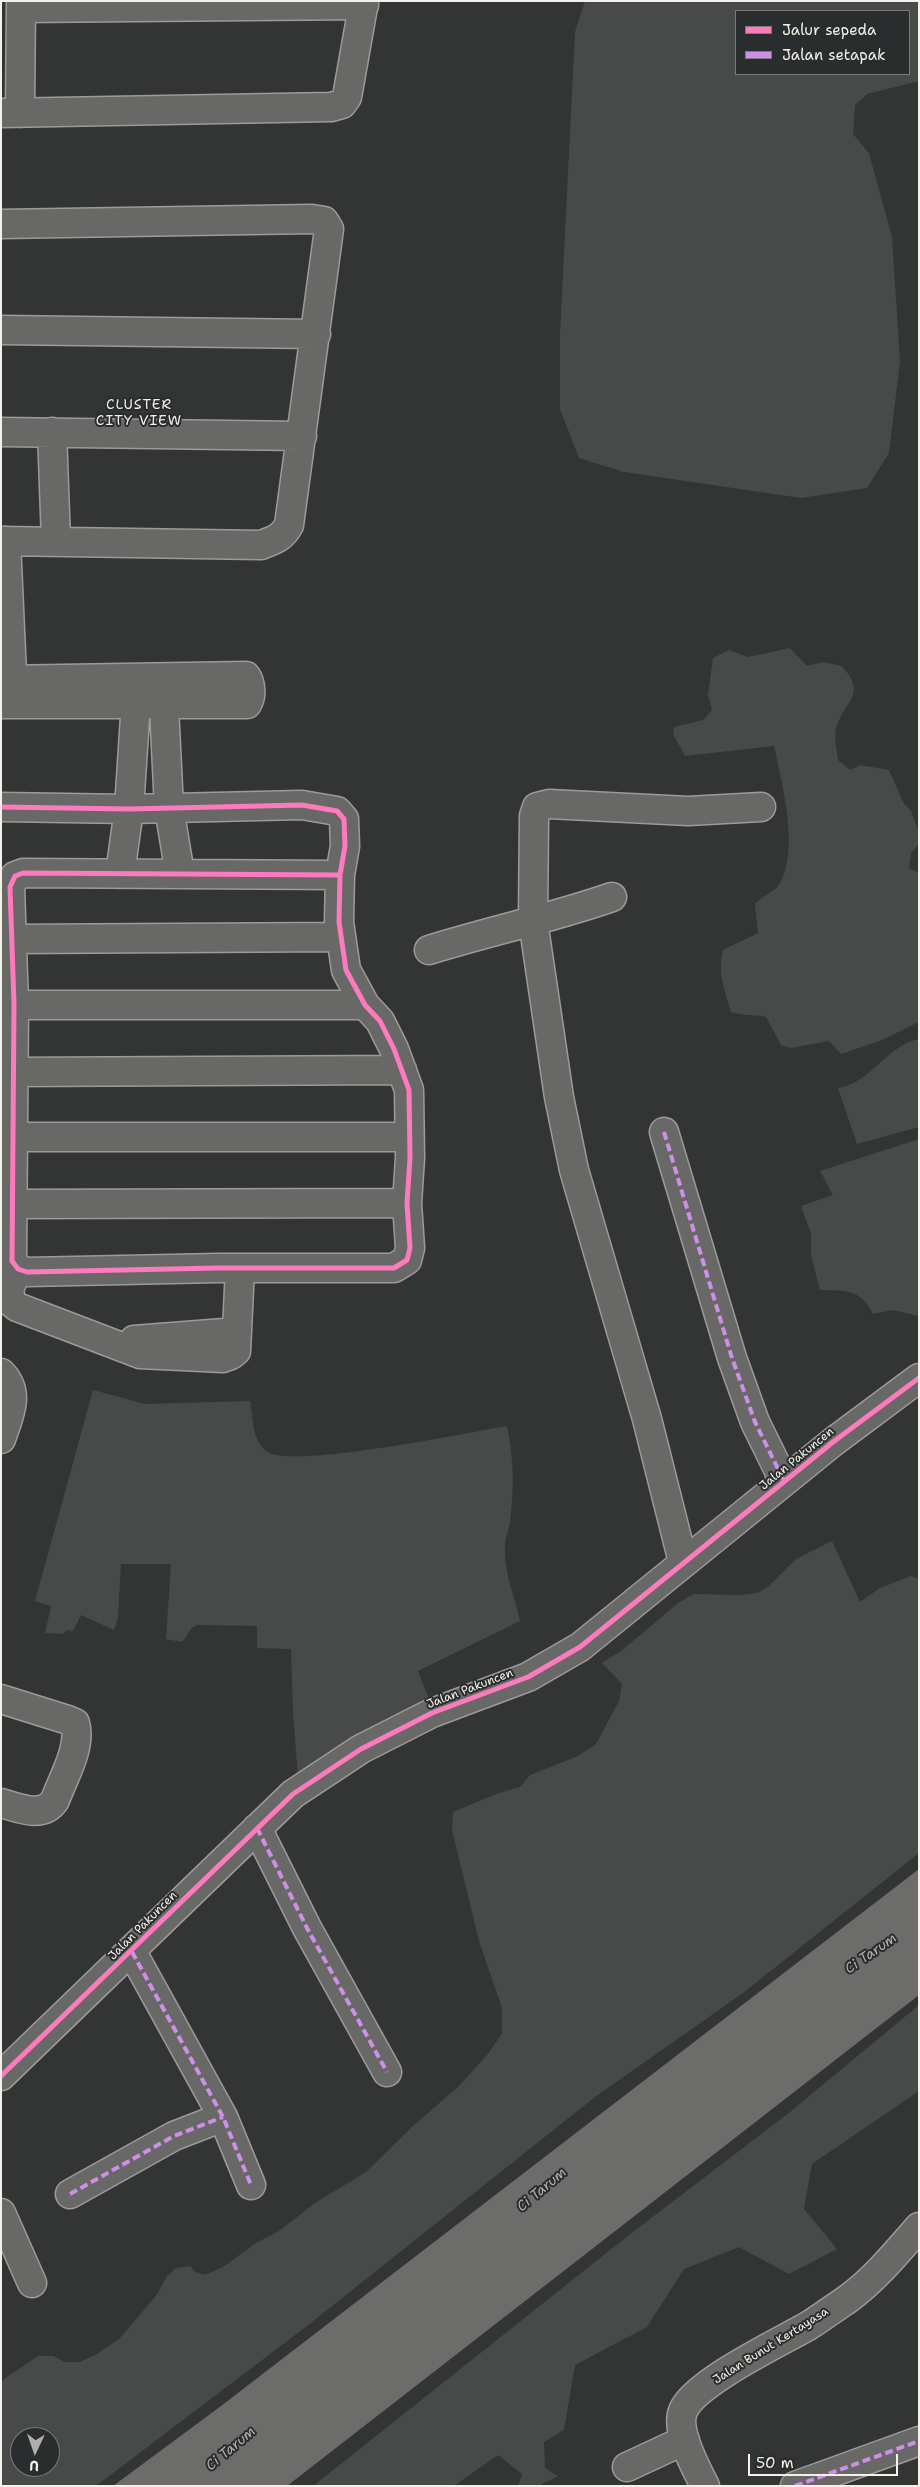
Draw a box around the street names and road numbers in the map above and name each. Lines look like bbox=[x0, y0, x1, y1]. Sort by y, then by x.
street label: Jalan Pakuncen bbox=[757, 1425, 837, 1493]
street label: Jalan Pakuncen bbox=[425, 1666, 515, 1712]
street label: Jalan Pakuncen bbox=[106, 1889, 180, 1963]
street label: Jalan Bunut Kertayasa bbox=[711, 2305, 831, 2387]

